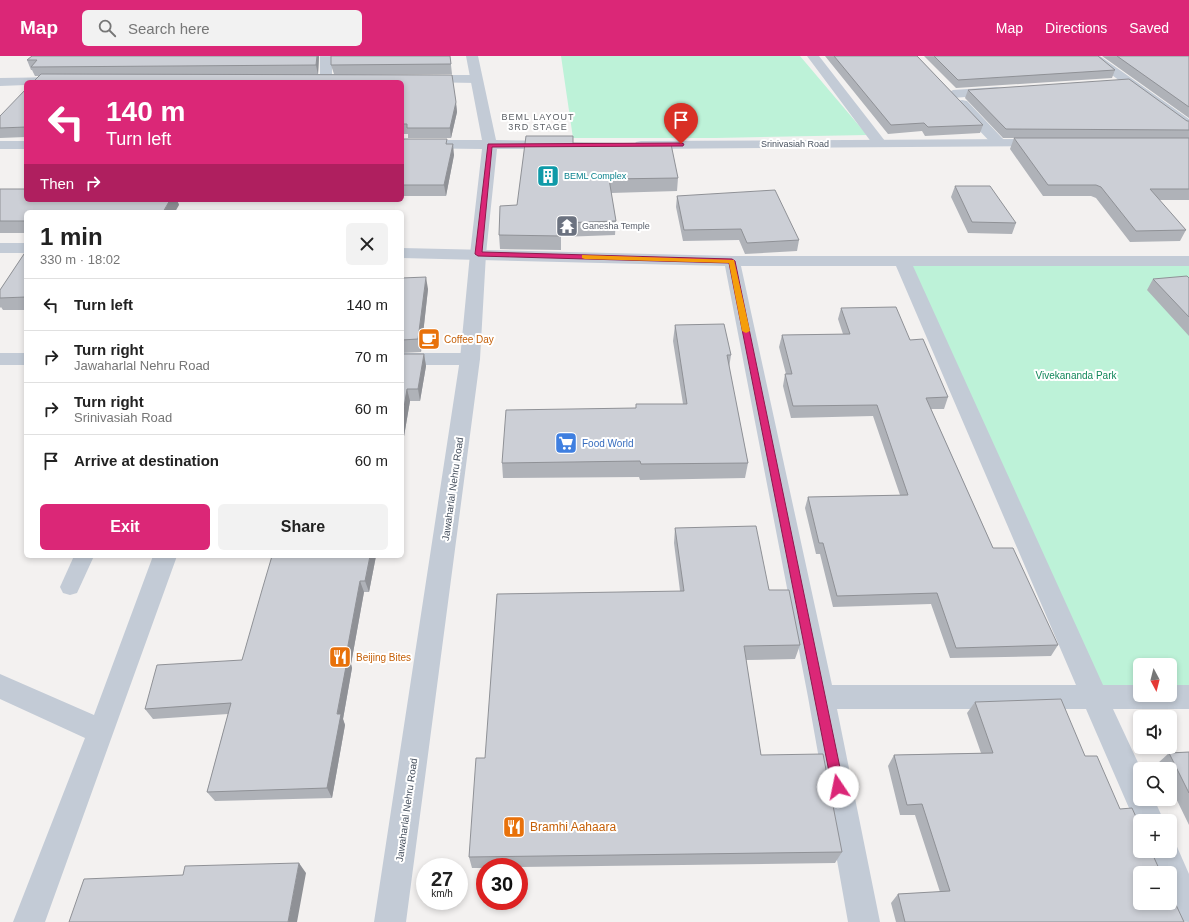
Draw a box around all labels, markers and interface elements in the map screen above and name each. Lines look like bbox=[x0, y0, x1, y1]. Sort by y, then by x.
search box bbox=[82, 10, 362, 46]
text: Map bbox=[20, 17, 58, 38]
icon: search bbox=[96, 17, 118, 39]
text: Search here bbox=[128, 20, 210, 37]
text: Map bbox=[996, 20, 1023, 36]
text: Directions bbox=[1045, 20, 1107, 36]
text: Saved bbox=[1129, 20, 1169, 36]
icon: left bbox=[40, 96, 92, 148]
text: 140 m bbox=[106, 96, 185, 127]
pin bbox=[664, 103, 698, 144]
icon: arrive bbox=[670, 109, 692, 131]
district label: BEML LAYOUT 3RD STAGE bbox=[501, 112, 575, 132]
text: Turn left bbox=[106, 129, 171, 149]
street label: Srinivasiah Road bbox=[761, 139, 829, 149]
building icon: BEML Complex bbox=[535, 163, 561, 189]
place label: BEML Complex bbox=[564, 171, 627, 181]
icon: right bbox=[82, 172, 104, 194]
text: Then bbox=[40, 175, 74, 192]
temple icon: Ganesha Temple bbox=[554, 213, 580, 239]
place label: Ganesha Temple bbox=[582, 221, 650, 231]
text: 1 min bbox=[40, 223, 103, 250]
button: close bbox=[346, 223, 388, 265]
text: 330 m · 18:02 bbox=[40, 252, 120, 267]
icon: left bbox=[40, 294, 62, 316]
text: Turn left bbox=[74, 296, 133, 313]
text: 140 m bbox=[346, 296, 388, 313]
cafe icon: Coffee Day bbox=[416, 326, 442, 352]
place label: Coffee Day bbox=[444, 334, 494, 345]
text: Turn right bbox=[74, 341, 144, 358]
icon: right bbox=[40, 346, 62, 368]
text: 70 m bbox=[355, 348, 388, 365]
text: Jawaharlal Nehru Road bbox=[74, 358, 210, 373]
park label: Vivekananda Park bbox=[1036, 370, 1117, 381]
text: Turn right bbox=[74, 393, 144, 410]
icon: right bbox=[40, 398, 62, 420]
text: 60 m bbox=[355, 400, 388, 417]
text: Srinivasiah Road bbox=[74, 410, 172, 425]
supermarket icon: Food World bbox=[553, 430, 579, 456]
street label: Jawaharlal Nehru Road bbox=[440, 437, 465, 542]
place label: Food World bbox=[582, 438, 634, 449]
icon: arrive bbox=[40, 450, 62, 472]
text: Arrive at destination bbox=[74, 452, 219, 469]
text: 60 m bbox=[355, 452, 388, 469]
button: Exit bbox=[40, 504, 210, 550]
button: Share bbox=[218, 504, 388, 550]
restaurant icon: Beijing Bites bbox=[327, 644, 353, 670]
place label: Beijing Bites bbox=[356, 652, 411, 663]
north arrow bbox=[1133, 658, 1177, 702]
map controls bbox=[1133, 658, 1177, 910]
button: sound bbox=[1133, 710, 1177, 754]
street label: Jawaharlal Nehru Road bbox=[394, 758, 419, 863]
button: search bbox=[1133, 762, 1177, 806]
position arrow bbox=[817, 766, 859, 808]
restaurant icon: Bramhi Aahaara bbox=[501, 814, 527, 840]
button: + bbox=[1133, 814, 1177, 858]
place label: Bramhi Aahaara bbox=[530, 820, 616, 834]
speed limit sign: 30 bbox=[476, 858, 528, 910]
button: − bbox=[1133, 866, 1177, 910]
text: 27 bbox=[431, 868, 453, 890]
text: km/h bbox=[431, 888, 453, 899]

